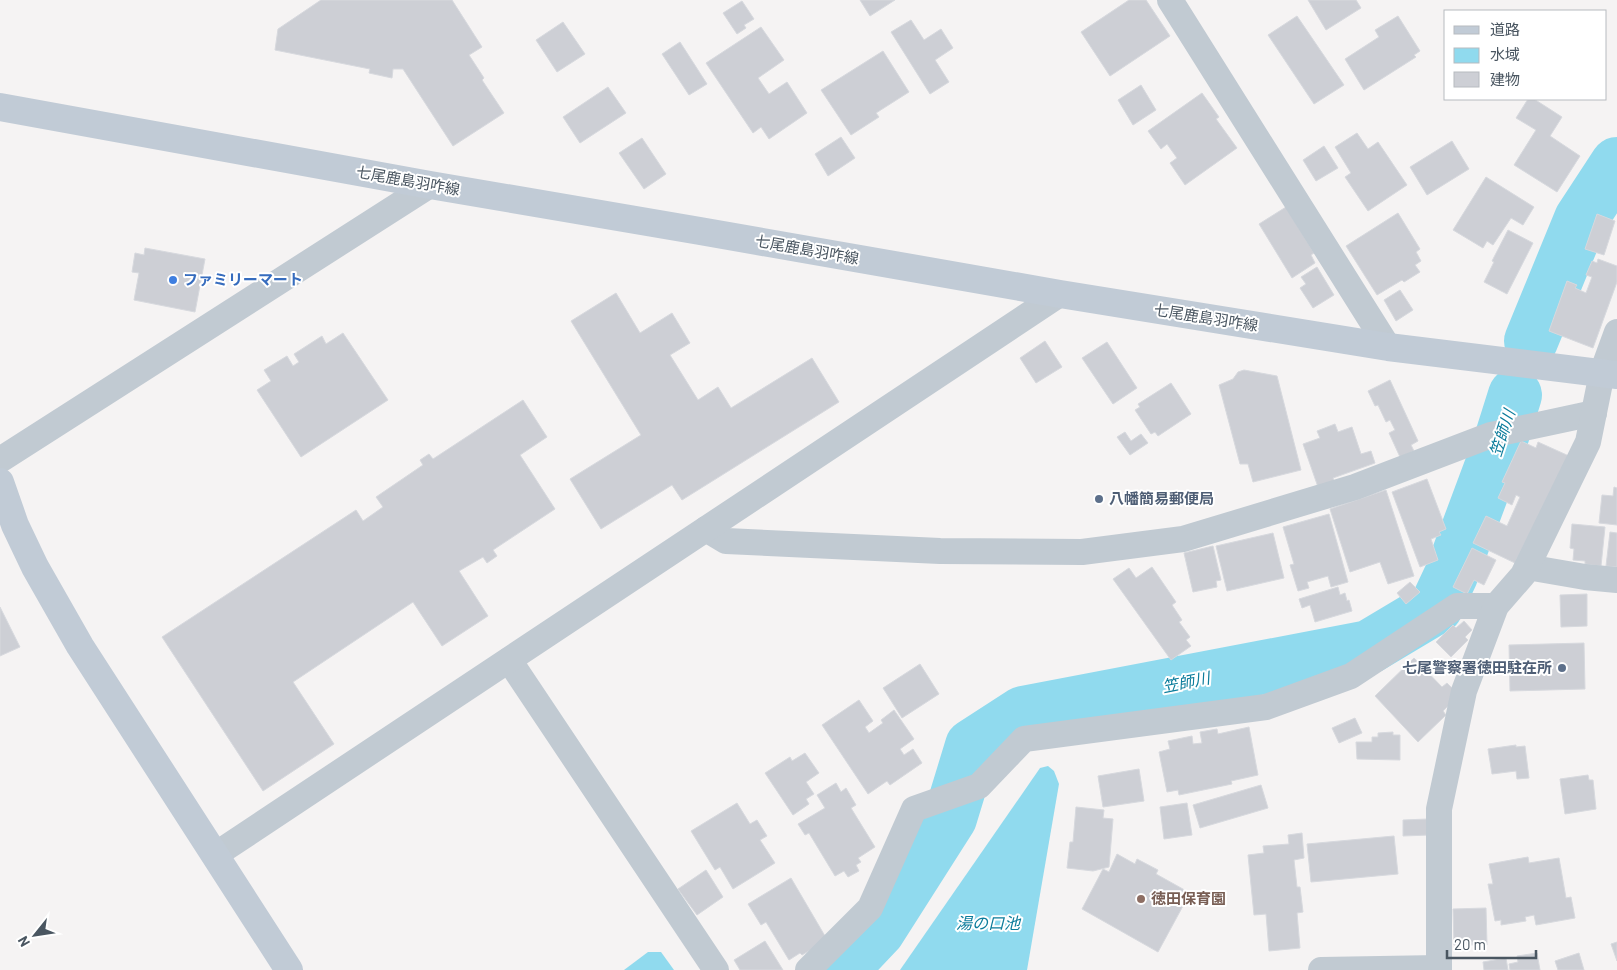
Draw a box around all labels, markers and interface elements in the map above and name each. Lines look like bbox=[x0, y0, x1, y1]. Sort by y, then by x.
legend bbox=[1444, 10, 1607, 100]
text: 道路 bbox=[1490, 20, 1520, 38]
text: 水域 bbox=[1490, 45, 1520, 63]
text: 建物 bbox=[1490, 70, 1520, 88]
street label: 七尾鹿島羽咋線 bbox=[355, 162, 461, 198]
street label: 七尾鹿島羽咋線 bbox=[754, 231, 860, 267]
place label: ファミリーマート bbox=[183, 270, 303, 288]
marker: ファミリーマート bbox=[167, 274, 179, 286]
street label: 七尾鹿島羽咋線 bbox=[1153, 300, 1259, 334]
water label: 笠師川 bbox=[1485, 405, 1519, 459]
place label: 八幡簡易郵便局 bbox=[1109, 489, 1214, 507]
marker: 八幡簡易郵便局 bbox=[1093, 493, 1105, 505]
place label: 七尾警察署徳田駐在所 bbox=[1402, 658, 1552, 676]
marker: 七尾警察署徳田駐在所 bbox=[1556, 662, 1568, 674]
water label: 笠師川 bbox=[1161, 667, 1213, 695]
place label: 徳田保育園 bbox=[1151, 889, 1226, 907]
marker: 徳田保育園 bbox=[1135, 893, 1147, 905]
north arrow bbox=[10, 910, 60, 960]
water label: 湯の口池 bbox=[956, 913, 1022, 932]
scale bar bbox=[1447, 928, 1536, 960]
text: N bbox=[14, 933, 33, 950]
text: 20 m bbox=[1454, 935, 1486, 953]

